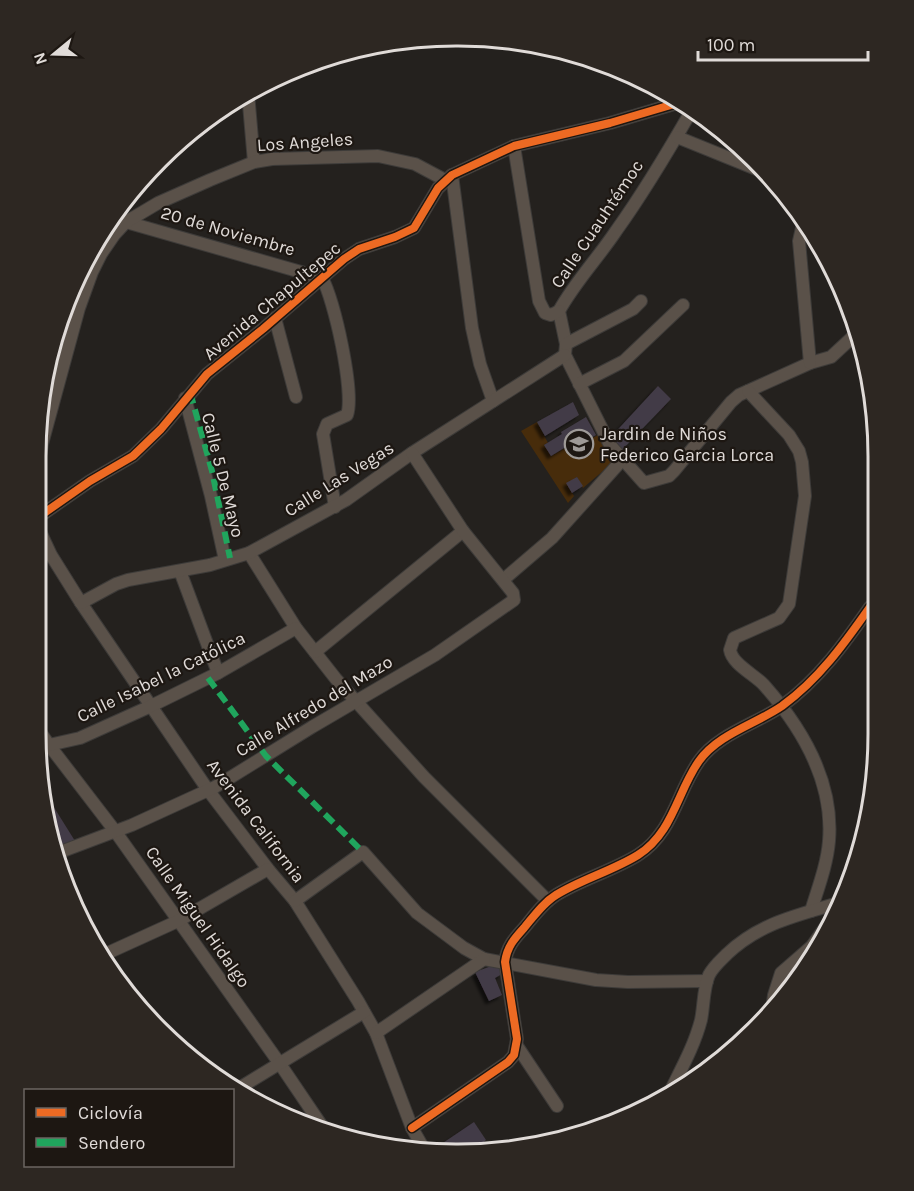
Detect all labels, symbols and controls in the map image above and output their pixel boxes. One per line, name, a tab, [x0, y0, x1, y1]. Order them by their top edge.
north arrow	[24, 24, 84, 84]
scale bar	[698, 24, 868, 62]
text: 100 m	[707, 34, 755, 56]
text: N	[29, 50, 51, 67]
street label: Los Angeles	[256, 128, 354, 156]
street label: Calle Cuauhtémoc	[546, 156, 648, 292]
street label: 20 de Noviembre	[158, 201, 298, 261]
street label: Avenida Chapultepec	[199, 237, 345, 365]
street label: Calle 5 De Mayo	[197, 410, 249, 540]
place label: Jardin de Niños Federico Garcia Lorca	[600, 423, 774, 466]
school or university icon: Jardin de Niños Federico Garcia Lorca	[563, 428, 595, 460]
street label: Calle Las Vegas	[280, 437, 398, 521]
street label: Calle Isabel la Católica	[73, 627, 249, 727]
street label: Calle Alfredo del Mazo	[231, 650, 397, 762]
street label: Avenida California	[202, 755, 310, 887]
street label: Calle Miguel Hidalgo	[141, 842, 255, 992]
legend	[24, 1089, 234, 1167]
text: Ciclovía	[78, 1102, 143, 1124]
text: Sendero	[78, 1132, 145, 1154]

